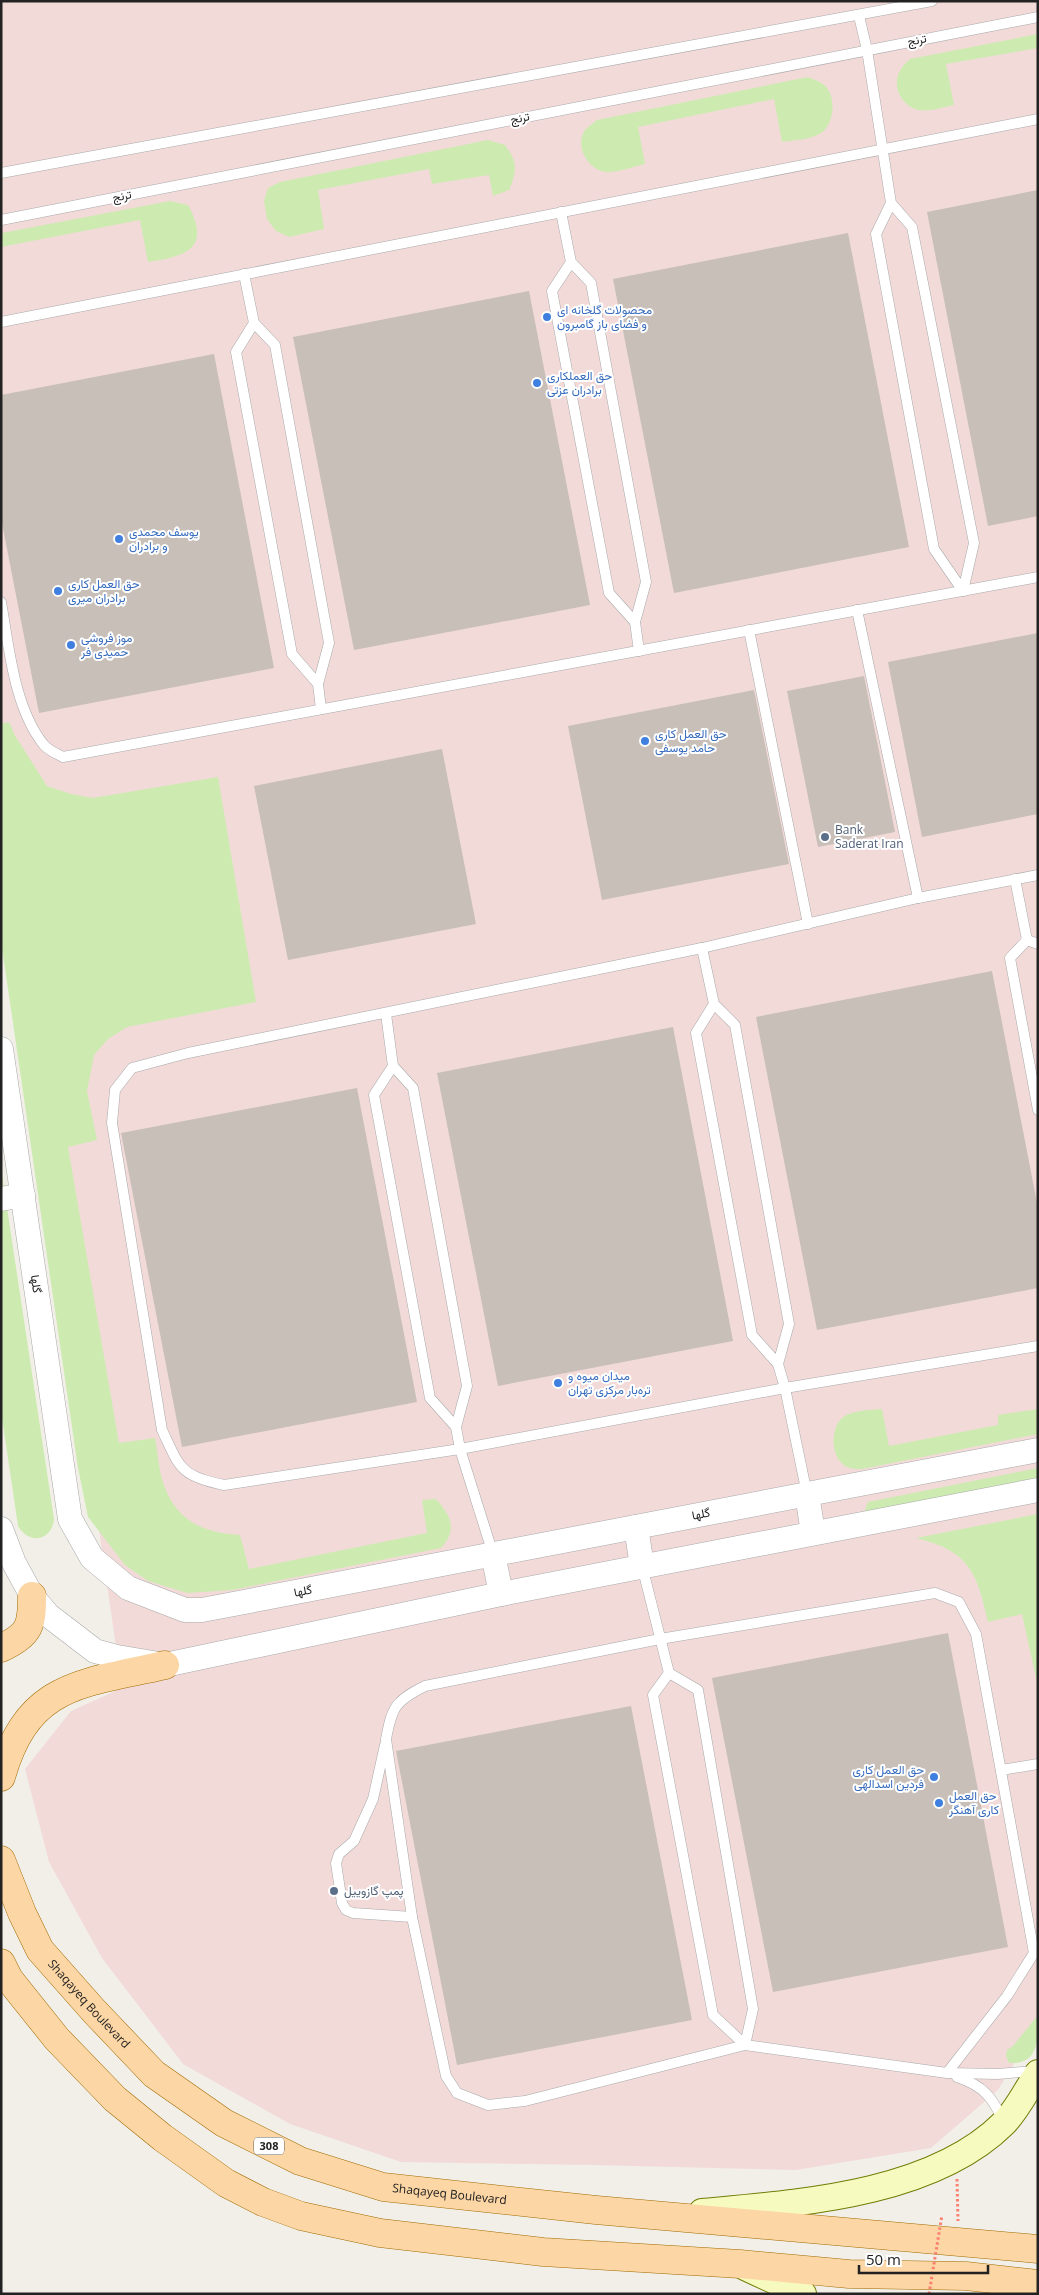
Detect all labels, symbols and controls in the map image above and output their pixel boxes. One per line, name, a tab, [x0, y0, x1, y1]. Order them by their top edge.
street label: ترنج	[906, 29, 928, 51]
street label: ترنج	[509, 107, 531, 129]
street label: ترنج	[111, 185, 133, 207]
place label: محصولات گلخانه ای و فضای باز گامبرون	[557, 301, 652, 332]
marker: محصولات گلخانه ای و فضای باز گامبرون	[541, 311, 553, 323]
place label: حق العملکاری برادران عزتی	[547, 367, 612, 398]
marker: حق العملکاری برادران عزتی	[531, 377, 543, 389]
place label: یوسف محمدی و برادران	[129, 523, 199, 554]
marker: یوسف محمدی و برادران	[113, 533, 125, 545]
place label: حق العمل کاری برادران میری	[68, 575, 140, 606]
marker: حق العمل کاری برادران میری	[52, 585, 64, 597]
place label: موز فروشی حمیدی فر	[80, 629, 133, 660]
marker: موز فروشی حمیدی فر	[65, 639, 77, 651]
place label: حق العمل کاری حامد یوسفی	[655, 725, 727, 756]
marker: حق العمل کاری حامد یوسفی	[639, 735, 651, 747]
place label: Bank Saderat Iran	[835, 821, 904, 852]
marker: Bank Saderat Iran	[819, 831, 831, 843]
street label: گلها	[27, 1274, 46, 1294]
place label: میدان میوه و تره‌بار مرکزی تهران	[568, 1367, 651, 1398]
marker: میدان میوه و تره‌بار مرکزی تهران	[552, 1377, 564, 1389]
street label: گلها	[690, 1503, 711, 1524]
street label: گلها	[292, 1580, 313, 1601]
place label: حق العمل کاری فردین اسدالهی	[852, 1761, 924, 1792]
marker: حق العمل کاری فردین اسدالهی	[928, 1771, 940, 1783]
place label: حق العمل کاری آهنگر	[948, 1787, 999, 1818]
marker: حق العمل کاری آهنگر	[933, 1797, 945, 1809]
place label: پمپ گازوییل	[344, 1882, 404, 1899]
marker: پمپ گازوییل	[328, 1885, 340, 1897]
street label: Shaqayeq Boulevard	[44, 1956, 134, 2052]
road number: 308	[254, 2138, 284, 2154]
street label: Shaqayeq Boulevard	[392, 2179, 508, 2208]
scale bar	[859, 2242, 988, 2274]
text: 50 m	[866, 2249, 901, 2269]

